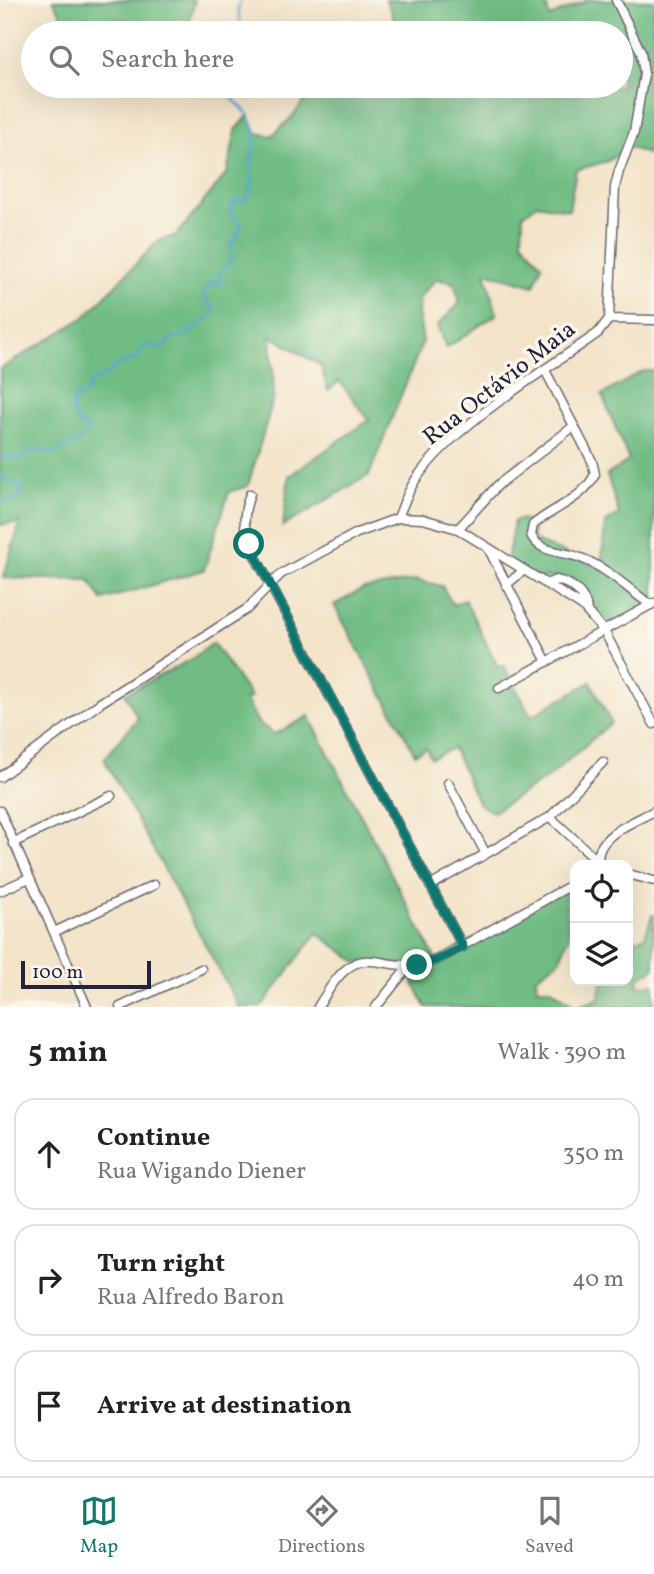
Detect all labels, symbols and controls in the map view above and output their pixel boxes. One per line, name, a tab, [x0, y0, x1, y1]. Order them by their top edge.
search box	[21, 21, 633, 98]
icon: search	[45, 41, 83, 79]
text: Search here	[101, 42, 234, 78]
street label: Rua Octávio Maia	[416, 313, 584, 455]
route start	[233, 528, 264, 559]
map controls	[570, 860, 633, 986]
button: locate	[570, 860, 633, 923]
button: layers	[570, 923, 633, 986]
route end	[401, 949, 432, 980]
scale bar	[21, 958, 150, 990]
text: 100 m	[32, 960, 83, 986]
text: 5 min	[28, 1032, 108, 1074]
text: Walk · 390 m	[497, 1037, 626, 1069]
text: Continue	[97, 1120, 210, 1156]
icon: ahead	[30, 1135, 68, 1173]
text: 350 m	[563, 1138, 624, 1170]
text: Rua Wigando Diener	[97, 1156, 306, 1188]
text: Turn right	[97, 1246, 225, 1282]
icon: right	[30, 1261, 68, 1299]
text: 40 m	[572, 1264, 624, 1296]
text: Rua Alfredo Baron	[97, 1282, 284, 1314]
icon: arrive	[30, 1387, 68, 1425]
text: Arrive at destination	[97, 1388, 352, 1424]
tab: Map	[80, 1492, 118, 1560]
tab: Directions	[278, 1492, 365, 1560]
tab: Saved	[525, 1492, 574, 1560]

